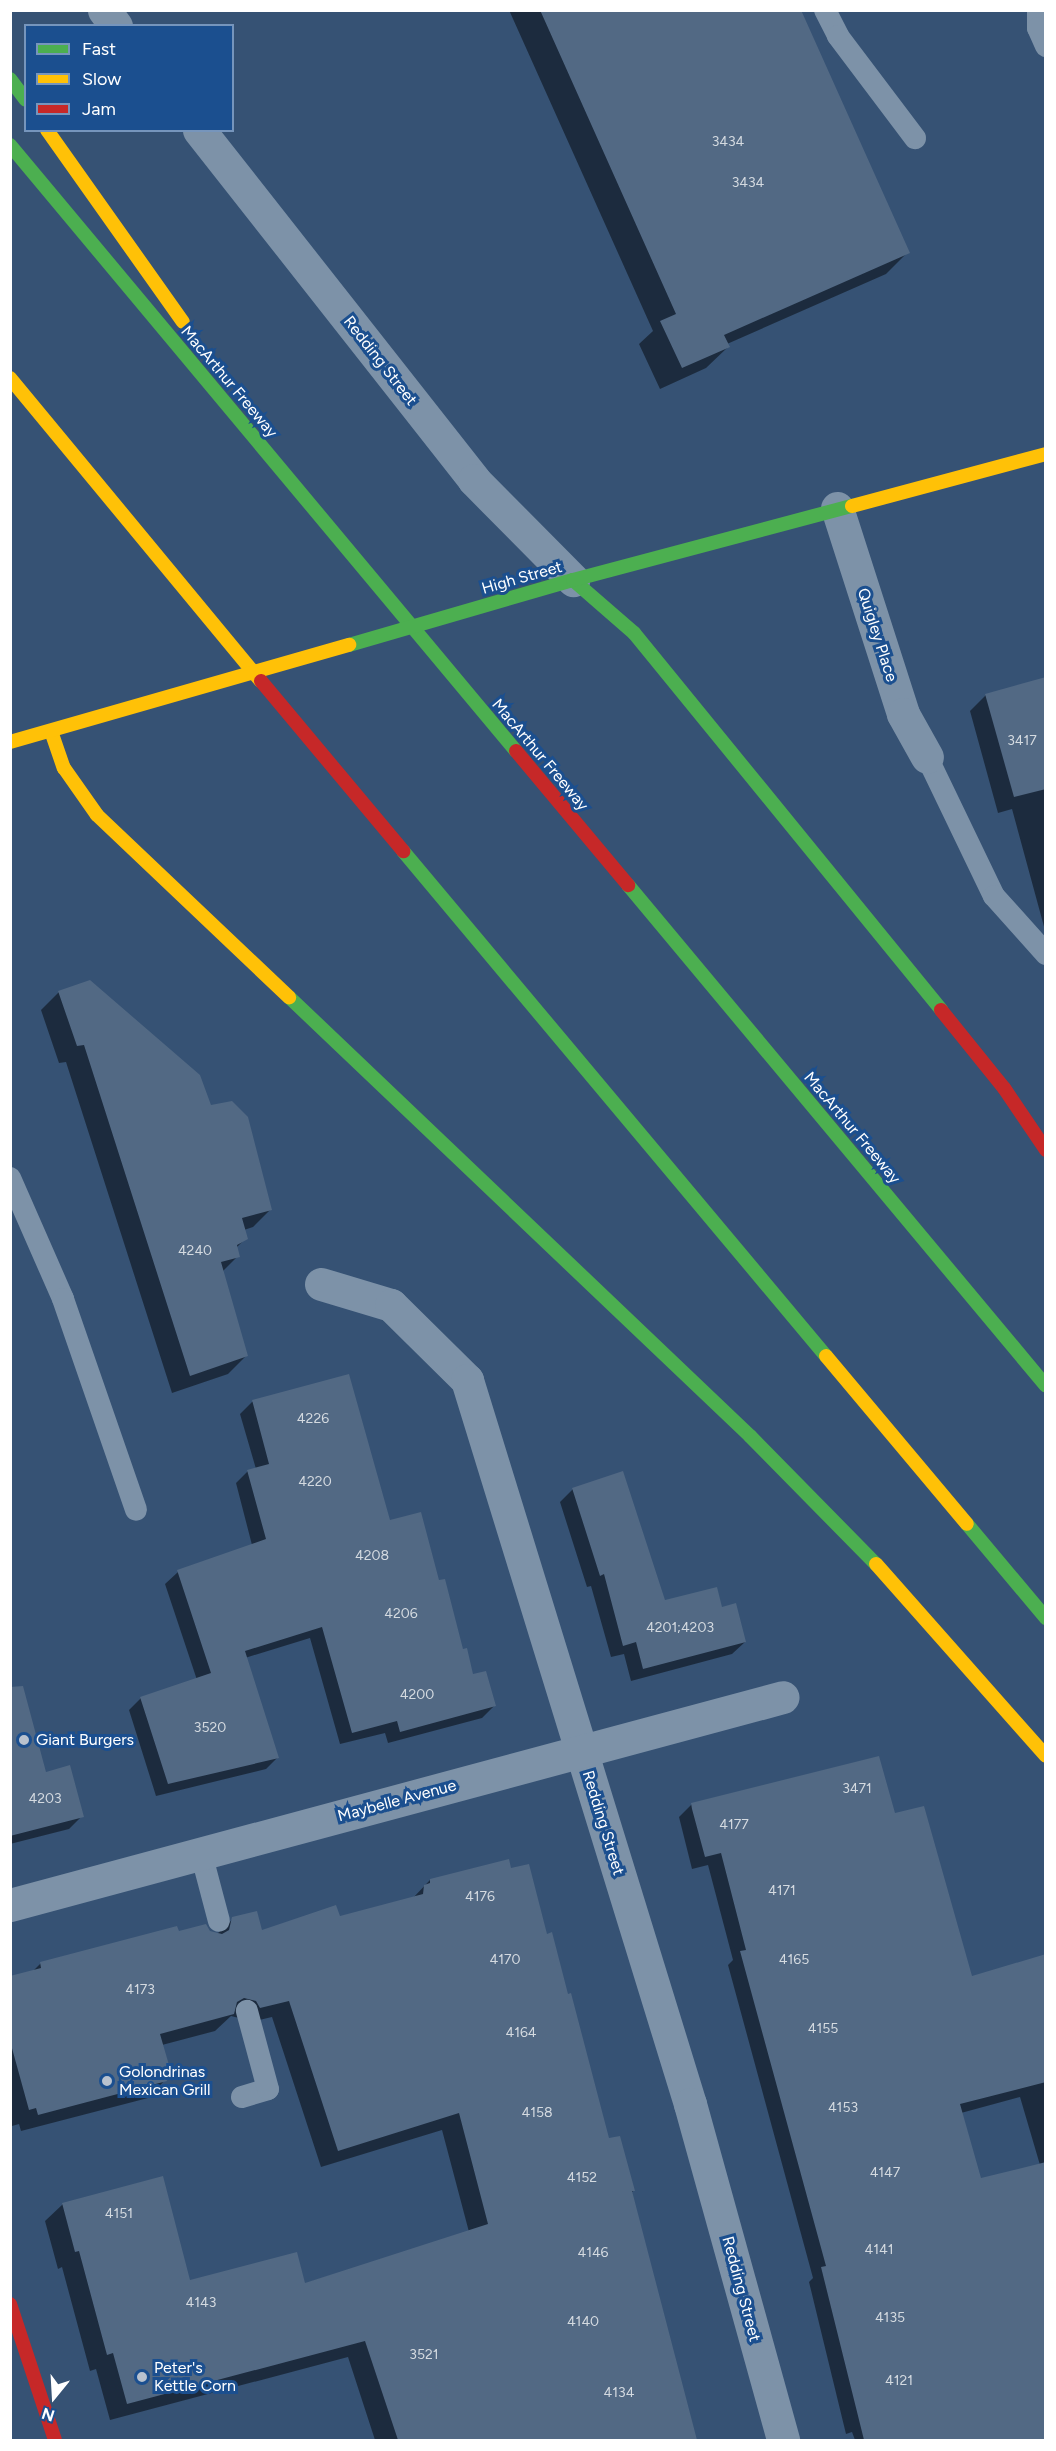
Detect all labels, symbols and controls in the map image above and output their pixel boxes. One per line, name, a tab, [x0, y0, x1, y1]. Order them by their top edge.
legend	[24, 24, 234, 132]
text: Fast	[82, 38, 116, 60]
text: Slow	[82, 68, 121, 90]
text: Jam	[82, 98, 116, 120]
house number: 3434	[712, 134, 744, 150]
house number: 3434	[732, 175, 764, 191]
street label: Redding Street	[339, 312, 421, 410]
street label: MacArthur Freeway	[177, 322, 281, 442]
street label: High Street	[480, 557, 564, 599]
street label: Quigley Place	[853, 586, 901, 684]
street label: MacArthur Freeway	[488, 695, 592, 815]
house number: 3417	[1007, 733, 1037, 749]
street label: MacArthur Freeway	[800, 1068, 904, 1188]
house number: 4240	[178, 1243, 212, 1259]
house number: 4226	[297, 1411, 329, 1427]
house number: 4220	[298, 1474, 332, 1490]
house number: 4208	[355, 1548, 389, 1564]
house number: 4206	[384, 1606, 418, 1622]
house number: 4201;4203	[646, 1620, 714, 1636]
house number: 4200	[400, 1687, 434, 1703]
house number: 3520	[194, 1720, 226, 1736]
place label: Giant Burgers	[36, 1730, 134, 1750]
marker: Giant Burgers	[17, 1733, 31, 1747]
street label: Redding Street	[578, 1768, 628, 1878]
street label: Maybelle Avenue	[336, 1776, 458, 1826]
house number: 3471	[842, 1781, 872, 1797]
house number: 4203	[28, 1791, 62, 1807]
house number: 4177	[719, 1817, 749, 1833]
house number: 4171	[768, 1883, 796, 1899]
house number: 4176	[465, 1889, 495, 1905]
house number: 4170	[490, 1952, 520, 1968]
house number: 4165	[779, 1952, 809, 1968]
house number: 4173	[125, 1982, 155, 1998]
house number: 4155	[808, 2021, 838, 2037]
house number: 4164	[505, 2025, 537, 2041]
place label: Golondrinas Mexican Grill	[119, 2062, 211, 2100]
marker: Golondrinas Mexican Grill	[100, 2074, 114, 2088]
house number: 4153	[828, 2100, 858, 2116]
house number: 4158	[521, 2105, 553, 2121]
house number: 4147	[870, 2165, 900, 2181]
house number: 4152	[567, 2170, 597, 2186]
house number: 4151	[105, 2206, 133, 2222]
street label: Redding Street	[718, 2234, 764, 2344]
house number: 4141	[865, 2242, 893, 2258]
house number: 4146	[577, 2245, 609, 2261]
house number: 4143	[186, 2295, 216, 2311]
house number: 4135	[875, 2310, 905, 2326]
house number: 4140	[567, 2314, 599, 2330]
house number: 3521	[409, 2347, 439, 2363]
place label: Peter's Kettle Corn	[154, 2358, 236, 2396]
north arrow	[24, 2367, 84, 2427]
marker: Peter's Kettle Corn	[135, 2370, 149, 2384]
house number: 4121	[885, 2373, 913, 2389]
house number: 4134	[604, 2385, 634, 2401]
text: N	[39, 2404, 57, 2426]

